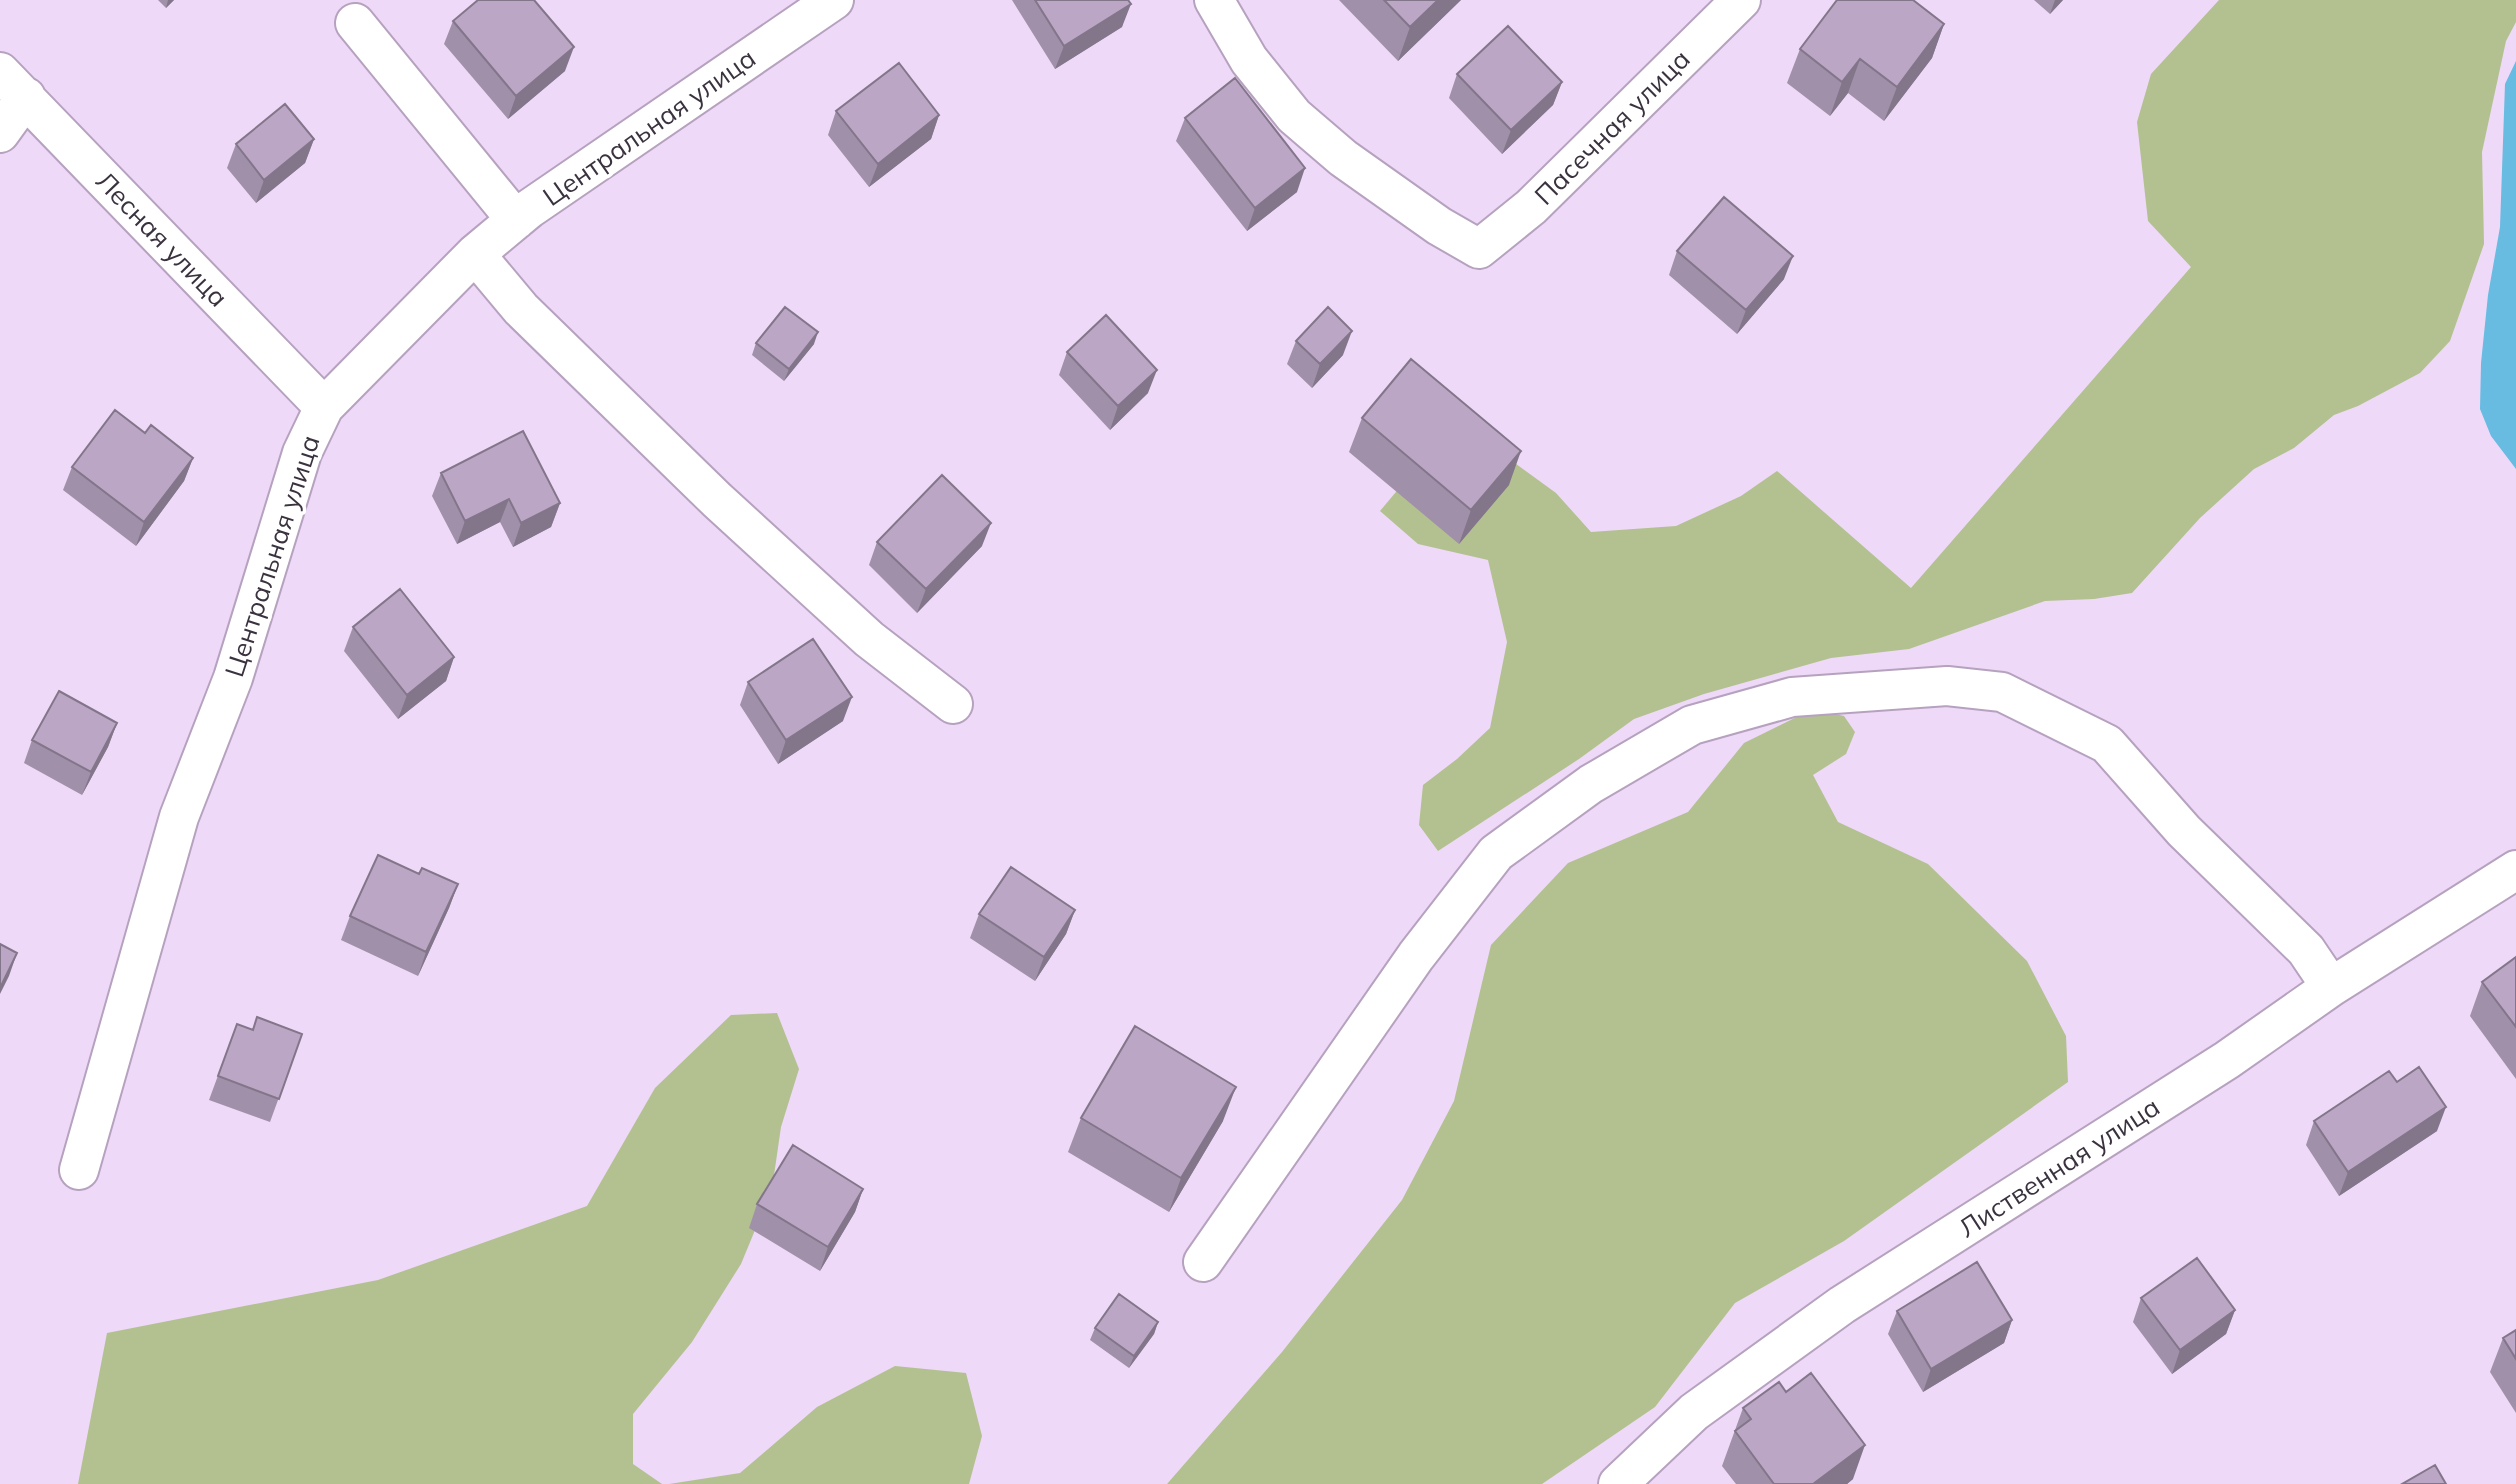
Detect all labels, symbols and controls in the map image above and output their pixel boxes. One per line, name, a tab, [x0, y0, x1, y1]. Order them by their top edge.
street label: Центральная улица	[536, 41, 762, 213]
street label: Пасечная улица	[1527, 42, 1697, 212]
street label: Лесная улица	[89, 164, 235, 314]
street label: Центральная улица	[217, 431, 327, 681]
street label: Лиственная улица	[1952, 1090, 2166, 1244]

